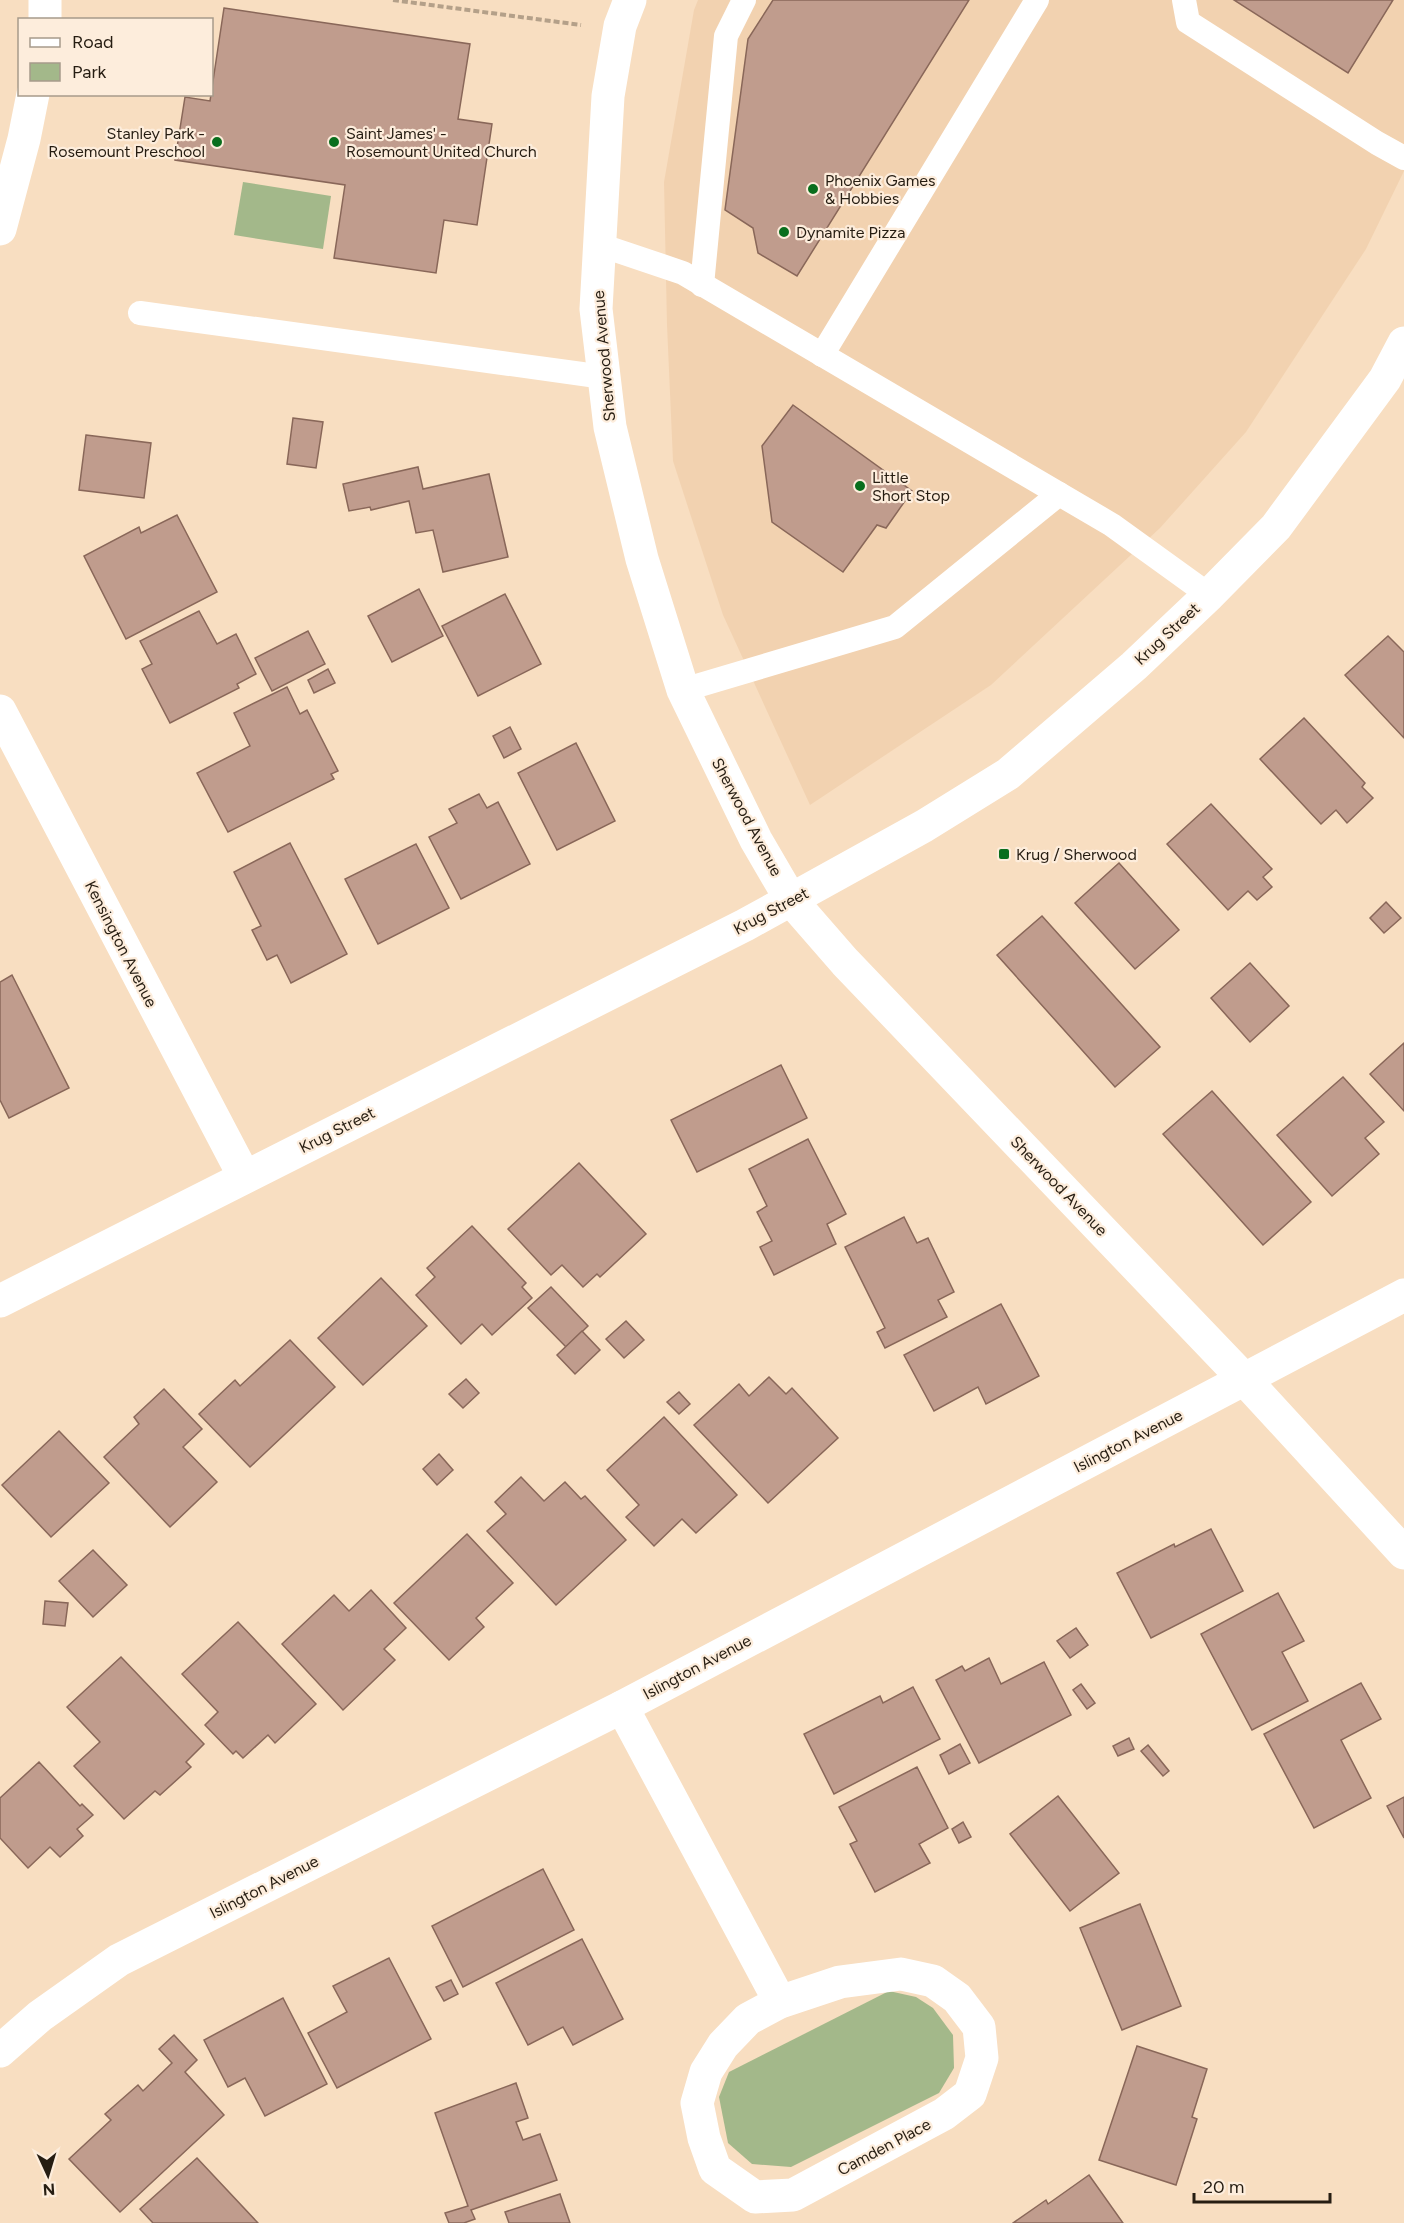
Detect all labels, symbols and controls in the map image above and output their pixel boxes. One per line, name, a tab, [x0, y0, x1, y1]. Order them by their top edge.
legend	[18, 18, 213, 96]
text: Road	[72, 31, 113, 53]
text: Park	[72, 61, 107, 83]
place label: Stanley Park - Rosemount Preschool	[48, 124, 205, 161]
place label: Saint James' - Rosemount United Church	[346, 124, 537, 161]
marker: Stanley Park - Rosemount Preschool	[210, 135, 224, 149]
marker: Saint James' - Rosemount United Church	[327, 135, 341, 149]
place label: Phoenix Games & Hobbies	[825, 171, 936, 208]
marker: Phoenix Games & Hobbies	[806, 182, 820, 196]
place label: Dynamite Pizza	[796, 223, 905, 242]
marker: Dynamite Pizza	[777, 225, 791, 239]
street label: Sherwood Avenue	[589, 290, 619, 422]
place label: Little Short Stop	[872, 468, 950, 505]
marker: Little Short Stop	[853, 479, 867, 493]
street label: Krug Street	[1130, 599, 1204, 669]
street label: Sherwood Avenue	[708, 755, 786, 880]
place label: Krug / Sherwood	[1016, 845, 1137, 864]
marker: Krug / Sherwood	[997, 847, 1011, 861]
street label: Kensington Avenue	[81, 878, 161, 1010]
street label: Krug Street	[730, 883, 812, 939]
street label: Krug Street	[296, 1103, 378, 1157]
street label: Sherwood Avenue	[1007, 1132, 1112, 1240]
street label: Islington Avenue	[1070, 1405, 1186, 1477]
street label: Islington Avenue	[640, 1630, 754, 1703]
street label: Islington Avenue	[206, 1851, 322, 1923]
street label: Camden Place	[834, 2114, 934, 2179]
north arrow	[18, 2145, 78, 2205]
scale bar	[1194, 2166, 1330, 2204]
text: 20 m	[1203, 2176, 1244, 2198]
text: N	[42, 2180, 56, 2199]

